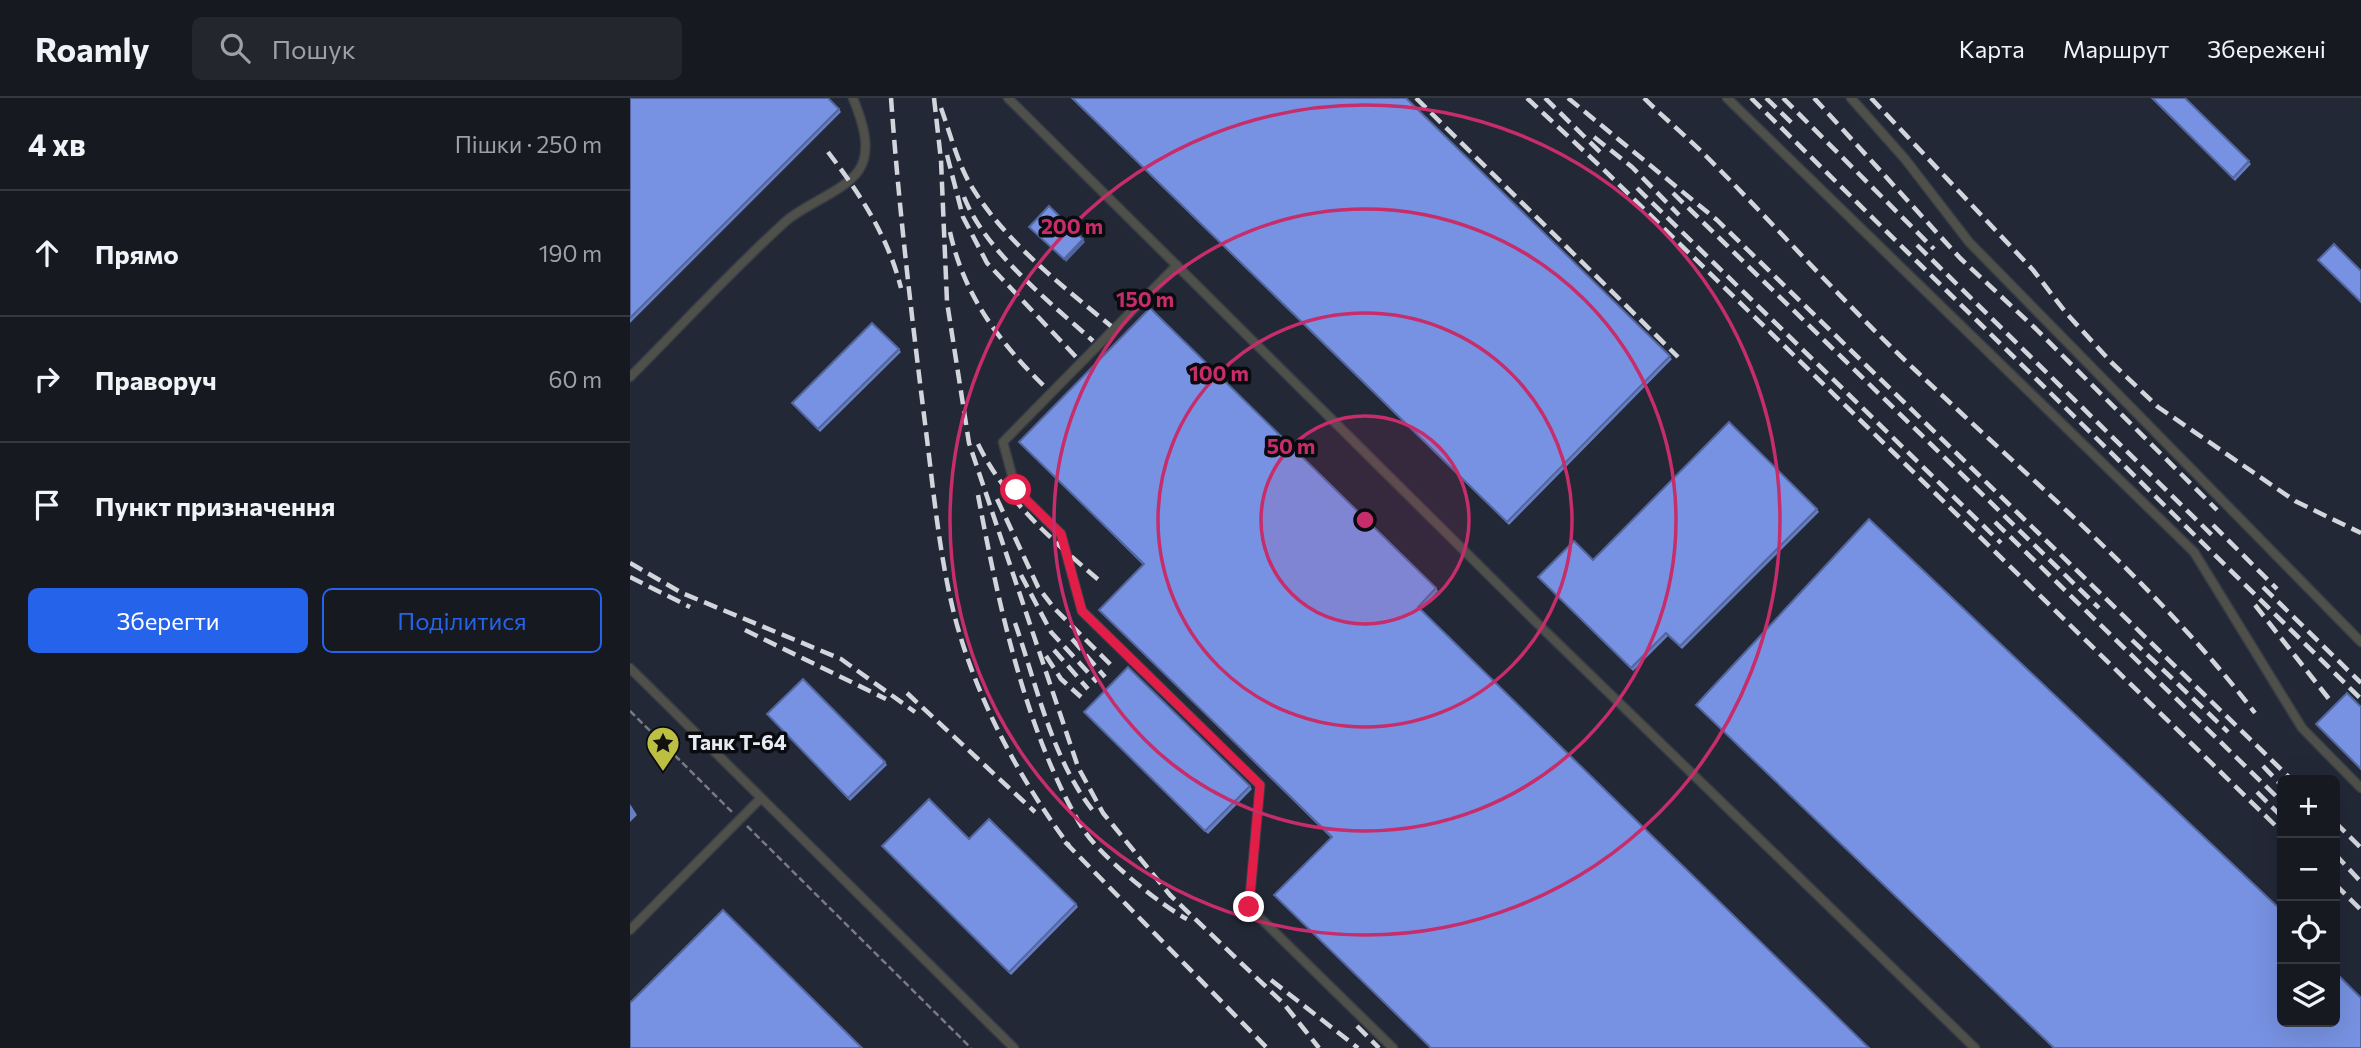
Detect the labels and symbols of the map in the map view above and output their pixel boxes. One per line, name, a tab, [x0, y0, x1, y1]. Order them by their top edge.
text: 200 m	[1041, 213, 1103, 238]
text: 150 m	[1116, 286, 1174, 311]
text: 100 m	[1189, 360, 1249, 385]
text: 50 m	[1267, 433, 1315, 458]
route start	[1000, 474, 1031, 505]
centre of rings	[1353, 508, 1377, 532]
place icon: Танк Т-64	[644, 724, 682, 773]
place label: Танк Т-64	[688, 729, 787, 754]
route end	[1233, 891, 1264, 922]

